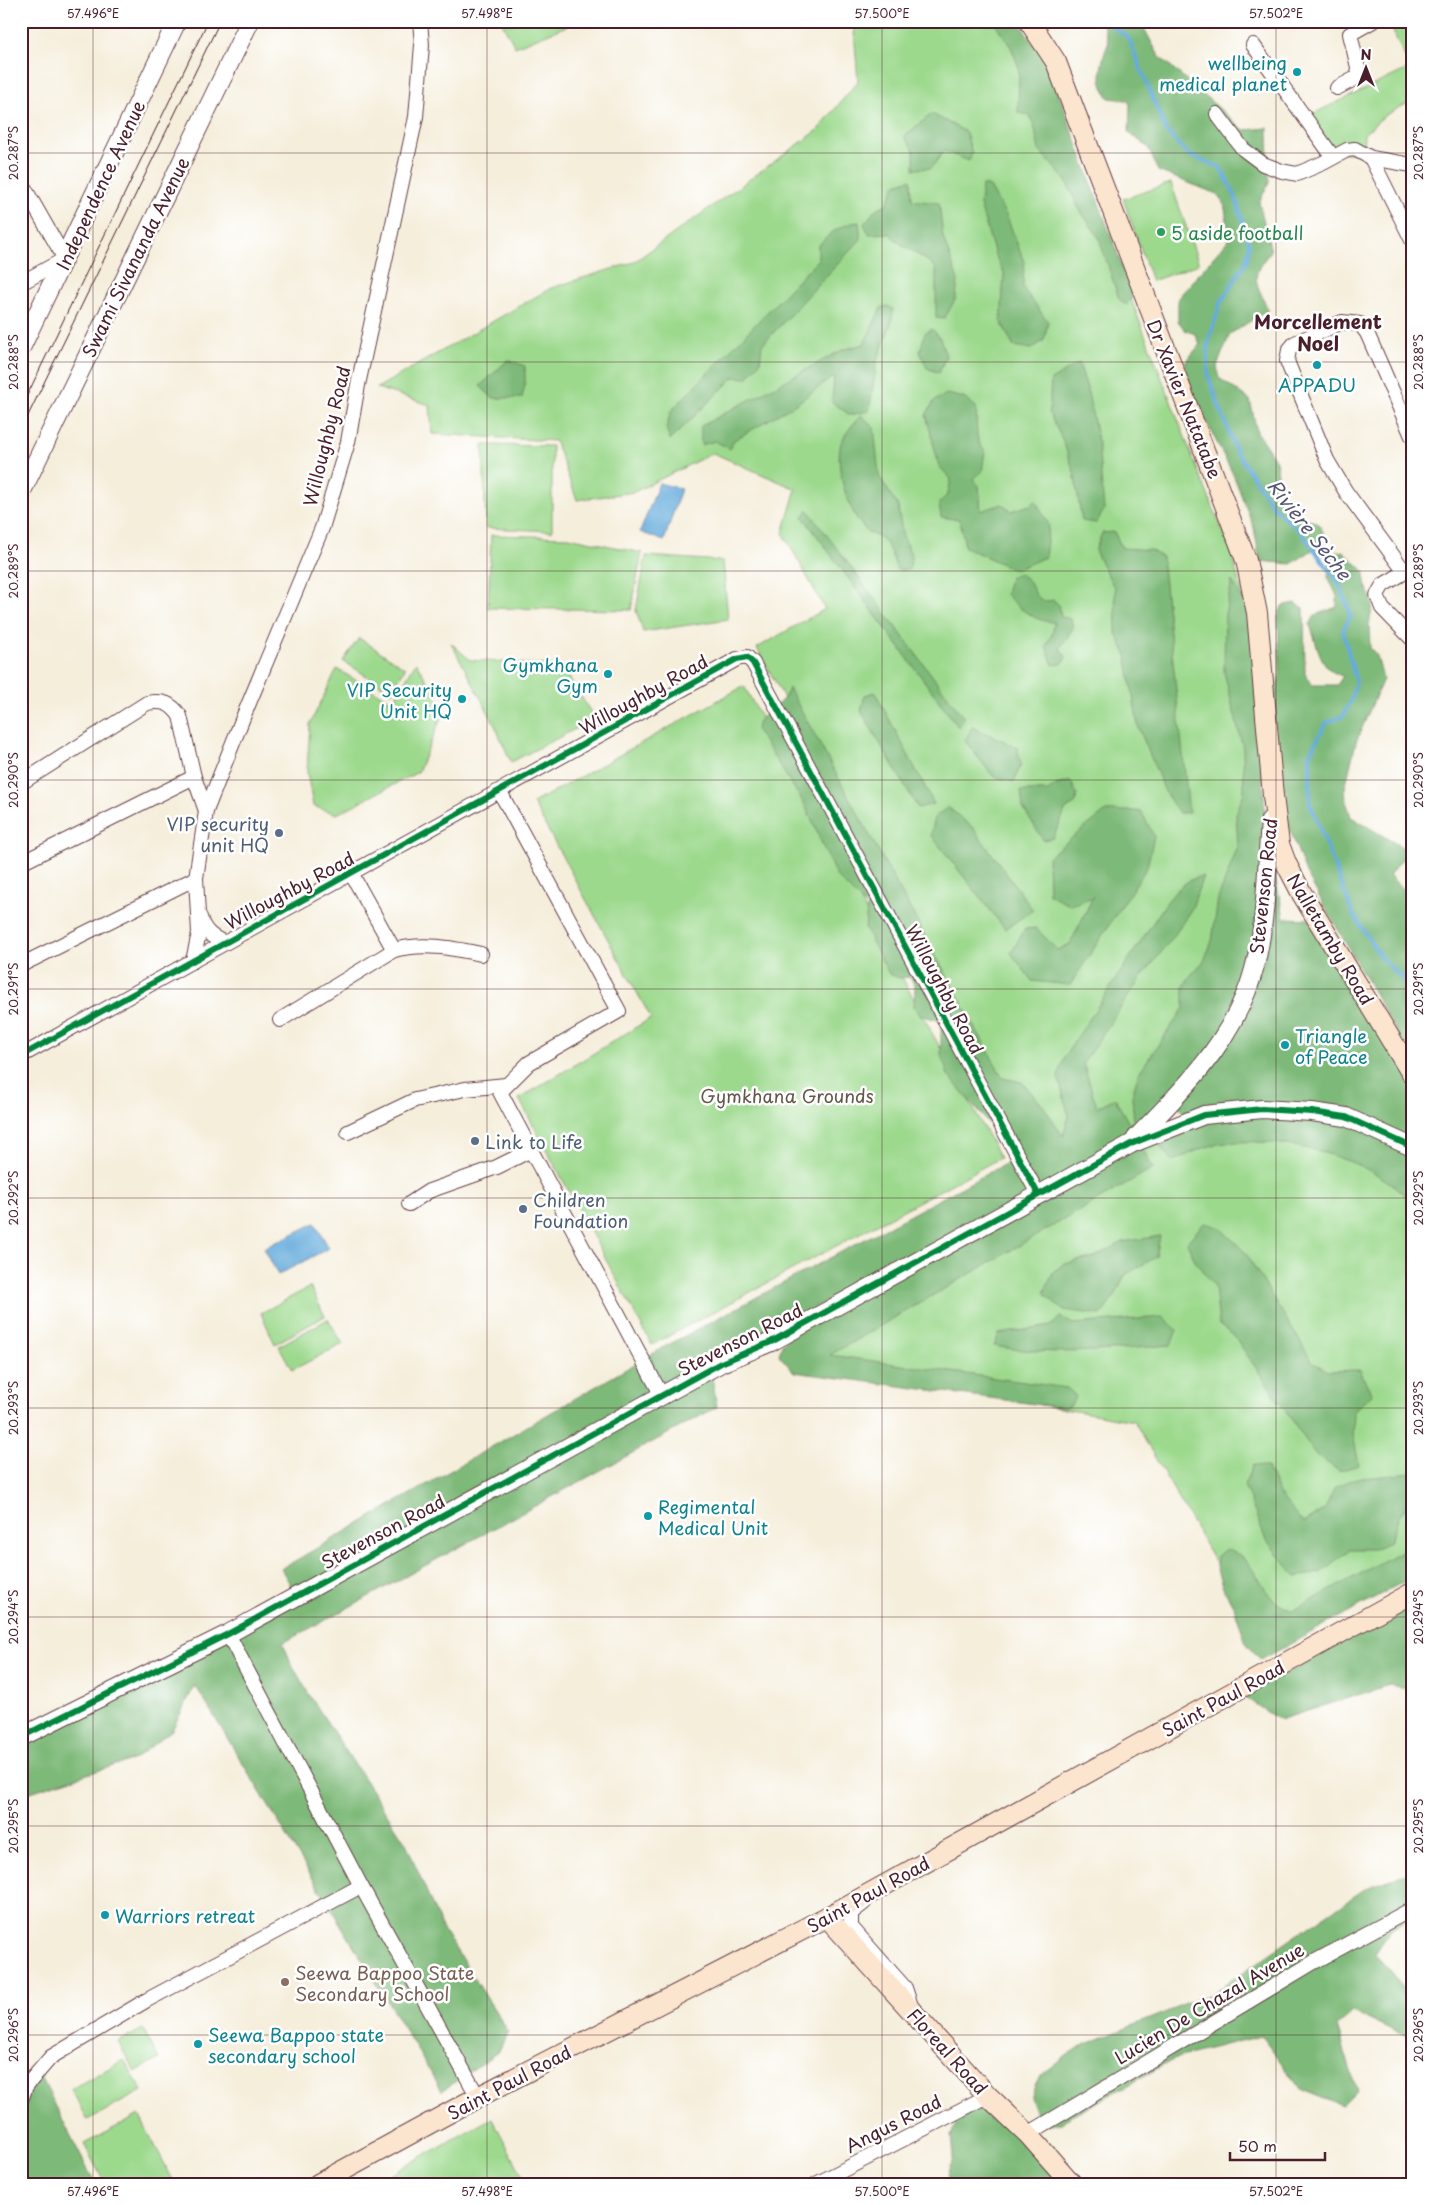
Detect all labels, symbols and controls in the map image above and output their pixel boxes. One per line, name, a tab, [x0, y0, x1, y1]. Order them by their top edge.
text: 57.496°E	[67, 4, 119, 22]
text: 57.498°E	[461, 4, 513, 22]
text: 57.500°E	[854, 4, 910, 22]
text: 57.502°E	[1249, 4, 1303, 22]
north arrow	[1340, 42, 1390, 92]
text: N	[1360, 44, 1372, 65]
place label: wellbeing medical planet	[1159, 49, 1287, 97]
marker: wellbeing medical planet	[1291, 66, 1303, 78]
street label: Independence Avenue	[49, 96, 151, 274]
text: 20.287°S	[4, 126, 22, 180]
text: 20.287°S	[1409, 126, 1427, 180]
street label: Swami Sivananda Avenue	[75, 152, 195, 362]
place label: 5 aside football	[1171, 219, 1303, 246]
marker: 5 aside football	[1155, 226, 1167, 238]
district label: Morcellement Noel	[1254, 307, 1382, 357]
street label: Dr Xavier Natatabe	[1141, 315, 1229, 483]
text: 20.288°S	[4, 334, 22, 390]
text: 20.288°S	[1409, 334, 1427, 390]
marker: APPADU	[1311, 359, 1323, 371]
street label: Willoughby Road	[295, 363, 357, 509]
place label: APPADU	[1278, 371, 1356, 398]
water label: Rivière Sèche	[1262, 473, 1359, 586]
text: 20.289°S	[4, 543, 22, 599]
text: 20.289°S	[1409, 543, 1427, 599]
street label: Willoughby Road	[573, 647, 713, 741]
place label: Gymkhana Gym	[503, 651, 599, 699]
marker: Gymkhana Gym	[602, 668, 614, 680]
place label: VIP Security Unit HQ	[347, 676, 452, 724]
marker: VIP Security Unit HQ	[456, 693, 468, 705]
text: 20.290°S	[4, 752, 22, 808]
text: 20.290°S	[1409, 752, 1427, 808]
place label: VIP security unit HQ	[166, 810, 269, 858]
street label: Stevenson Road	[1242, 817, 1284, 955]
marker: VIP security unit HQ	[273, 827, 285, 839]
street label: Willoughby Road	[219, 844, 359, 936]
street label: Nalletamby Road	[1281, 868, 1381, 1010]
street label: Willoughby Road	[899, 919, 991, 1059]
text: 20.291°S	[4, 963, 22, 1015]
text: 20.291°S	[1409, 963, 1427, 1015]
place label: Triangle of Peace	[1295, 1022, 1368, 1070]
marker: Triangle of Peace	[1279, 1039, 1291, 1051]
park label: Gymkhana Grounds	[700, 1082, 874, 1109]
place label: Link to Life	[485, 1128, 583, 1155]
marker: Link to Life	[469, 1135, 481, 1147]
text: 20.292°S	[4, 1170, 22, 1226]
text: 20.292°S	[1409, 1170, 1427, 1226]
place label: Children Foundation	[533, 1186, 628, 1234]
marker: Children Foundation	[517, 1203, 529, 1215]
street label: Stevenson Road	[673, 1296, 807, 1382]
text: 20.293°S	[4, 1381, 22, 1435]
text: 20.293°S	[1409, 1381, 1427, 1435]
street label: Stevenson Road	[316, 1487, 450, 1575]
place label: Regimental Medical Unit	[658, 1493, 768, 1541]
marker: Regimental Medical Unit	[642, 1510, 654, 1522]
text: 20.294°S	[4, 1590, 22, 1644]
text: 20.294°S	[1409, 1590, 1427, 1644]
street label: Saint Paul Road	[1157, 1653, 1289, 1743]
text: 20.295°S	[4, 1799, 22, 1853]
text: 20.295°S	[1409, 1799, 1427, 1853]
street label: Saint Paul Road	[802, 1849, 934, 1939]
place label: Warriors retreat	[115, 1902, 255, 1929]
marker: Warriors retreat	[99, 1909, 111, 1921]
street label: Lucien De Chazal Avenue	[1109, 1936, 1309, 2070]
place label: Seewa Bappoo State Secondary School	[295, 1959, 474, 2007]
marker: Seewa Bappoo State Secondary School	[279, 1976, 291, 1988]
street label: Floreal Road	[902, 2002, 994, 2100]
text: 20.296°S	[4, 2008, 22, 2062]
text: 20.296°S	[1409, 2008, 1427, 2062]
place label: Seewa Bappoo state secondary school	[208, 2021, 384, 2069]
marker: Seewa Bappoo state secondary school	[192, 2038, 204, 2050]
street label: Saint Paul Road	[442, 2038, 576, 2126]
street label: Angus Road	[840, 2087, 946, 2159]
scale bar	[1230, 2130, 1326, 2162]
text: 50 m	[1238, 2134, 1277, 2157]
text: 57.496°E	[67, 2182, 119, 2200]
text: 57.498°E	[461, 2182, 513, 2200]
text: 57.500°E	[854, 2182, 910, 2200]
text: 57.502°E	[1249, 2182, 1303, 2200]

